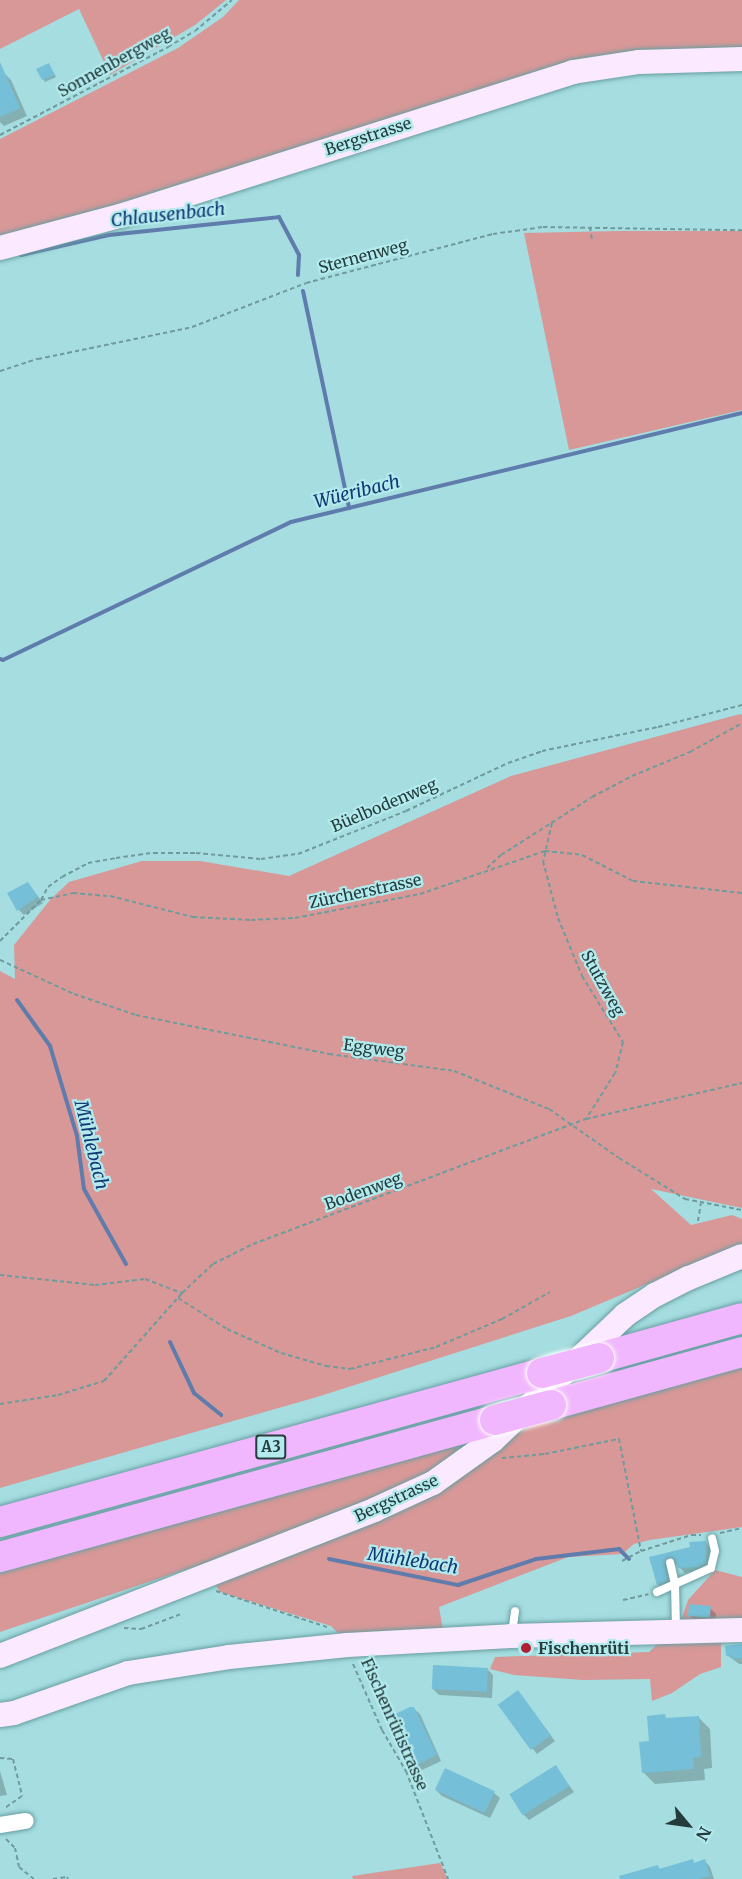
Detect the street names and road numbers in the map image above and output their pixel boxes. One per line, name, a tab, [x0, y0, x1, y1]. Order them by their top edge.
street label: Sonnenbergweg	[54, 23, 174, 101]
street label: Bergstrasse	[322, 113, 414, 159]
street label: Sternenweg	[316, 235, 410, 277]
street label: Büelbodenweg	[328, 774, 440, 836]
street label: Zürcherstrasse	[307, 870, 423, 912]
street label: Stutzweg	[577, 947, 629, 1019]
street label: Eggweg	[342, 1035, 406, 1061]
street label: Bodenweg	[322, 1168, 404, 1214]
road number: A3	[254, 1435, 288, 1459]
street label: Bergstrasse	[351, 1470, 441, 1526]
street label: Fischenrütistrasse	[357, 1655, 433, 1793]

